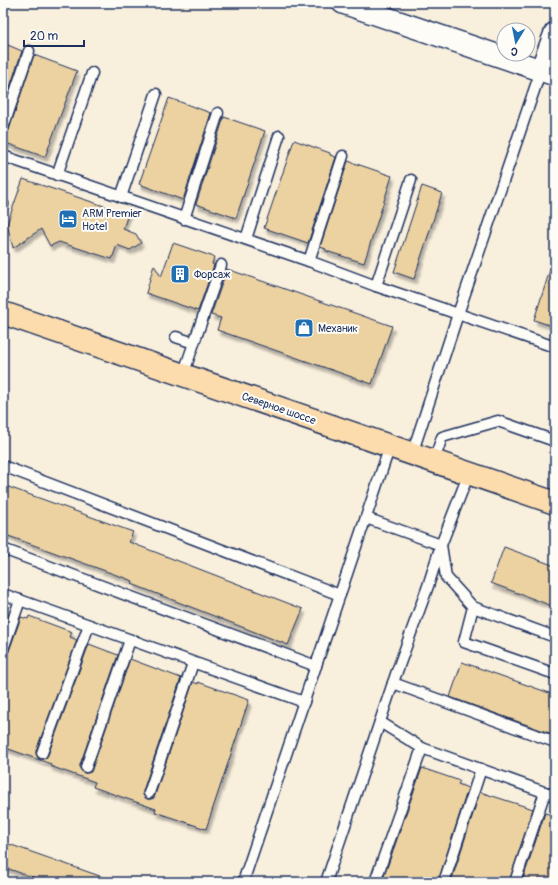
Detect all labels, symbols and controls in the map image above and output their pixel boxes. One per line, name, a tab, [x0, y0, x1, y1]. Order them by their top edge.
scale bar	[24, 22, 84, 48]
north arrow	[496, 22, 536, 62]
text: 20 m	[30, 29, 59, 44]
text: С	[510, 44, 519, 58]
place label: ARM Premier Hotel	[82, 207, 142, 233]
hotel icon: ARM Premier Hotel	[57, 208, 79, 230]
building icon: Форсаж	[169, 263, 191, 285]
place label: Форсаж	[194, 268, 230, 281]
shop icon: Механик	[293, 317, 315, 339]
place label: Механик	[318, 322, 358, 335]
street label: Северное шоссе	[240, 390, 318, 427]

